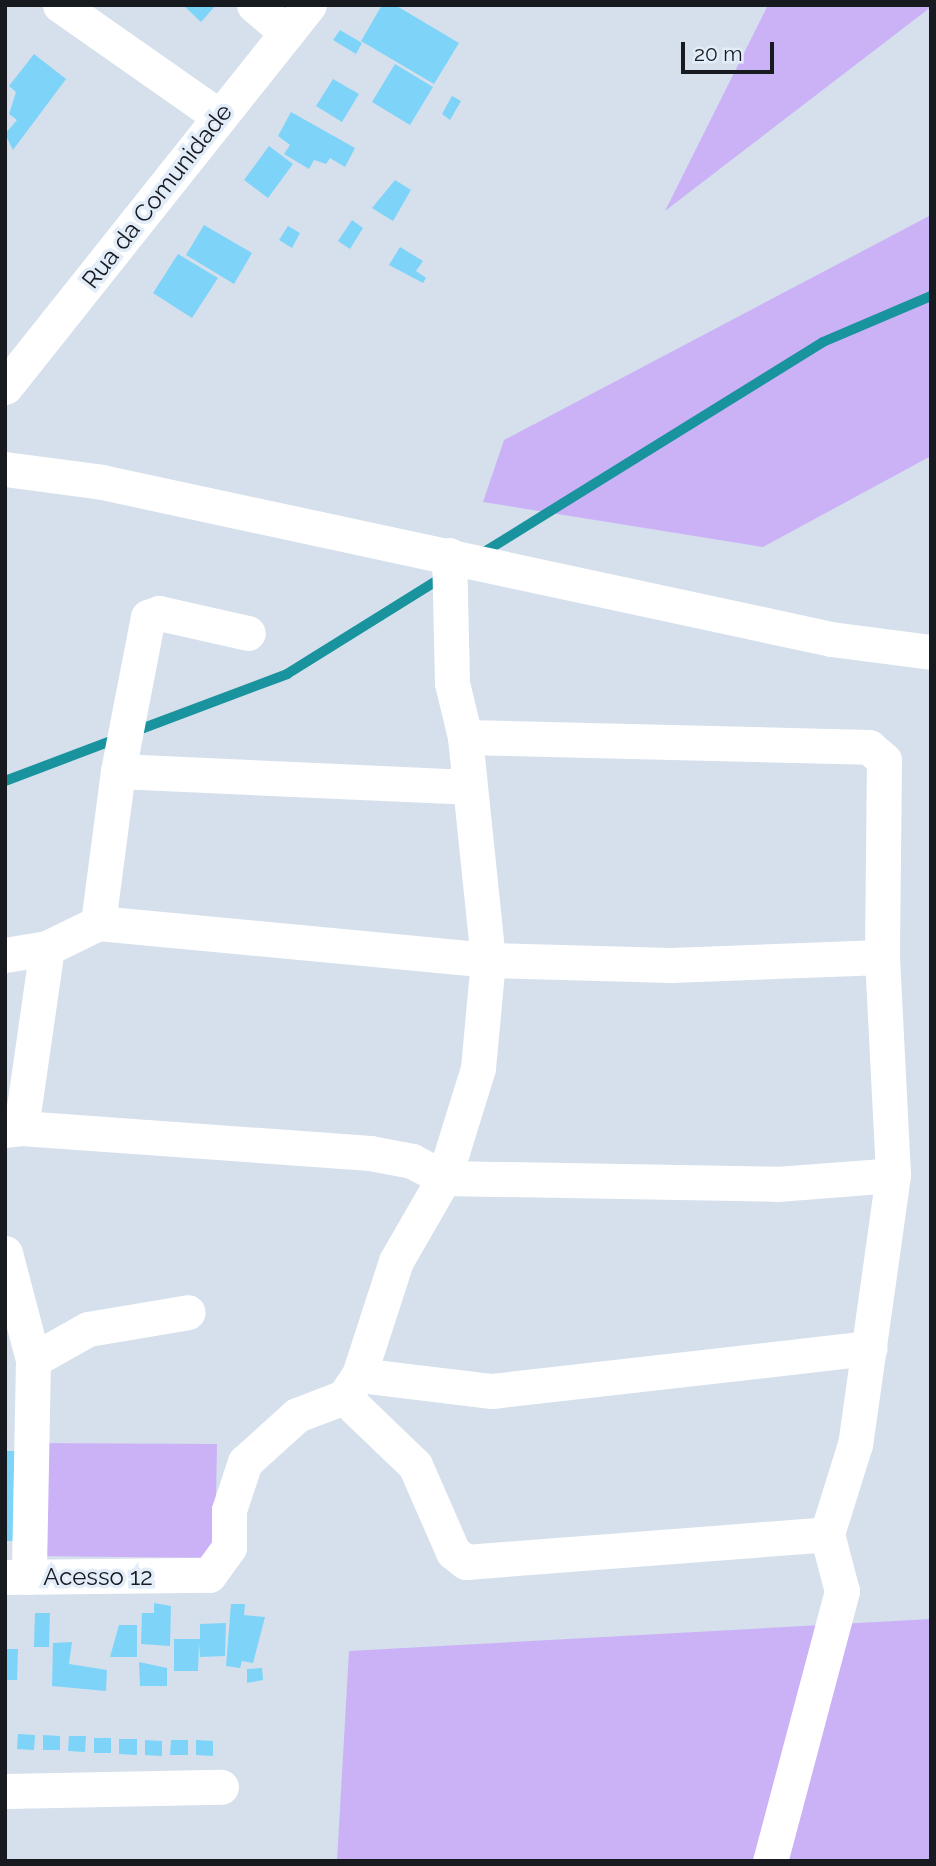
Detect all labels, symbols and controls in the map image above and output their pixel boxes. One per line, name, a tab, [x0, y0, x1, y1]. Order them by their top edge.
scale bar	[684, 28, 777, 72]
text: 20 m	[694, 41, 742, 66]
street label: Rua da Comunidade	[76, 98, 238, 294]
street label: Acesso 12	[43, 1563, 153, 1591]

